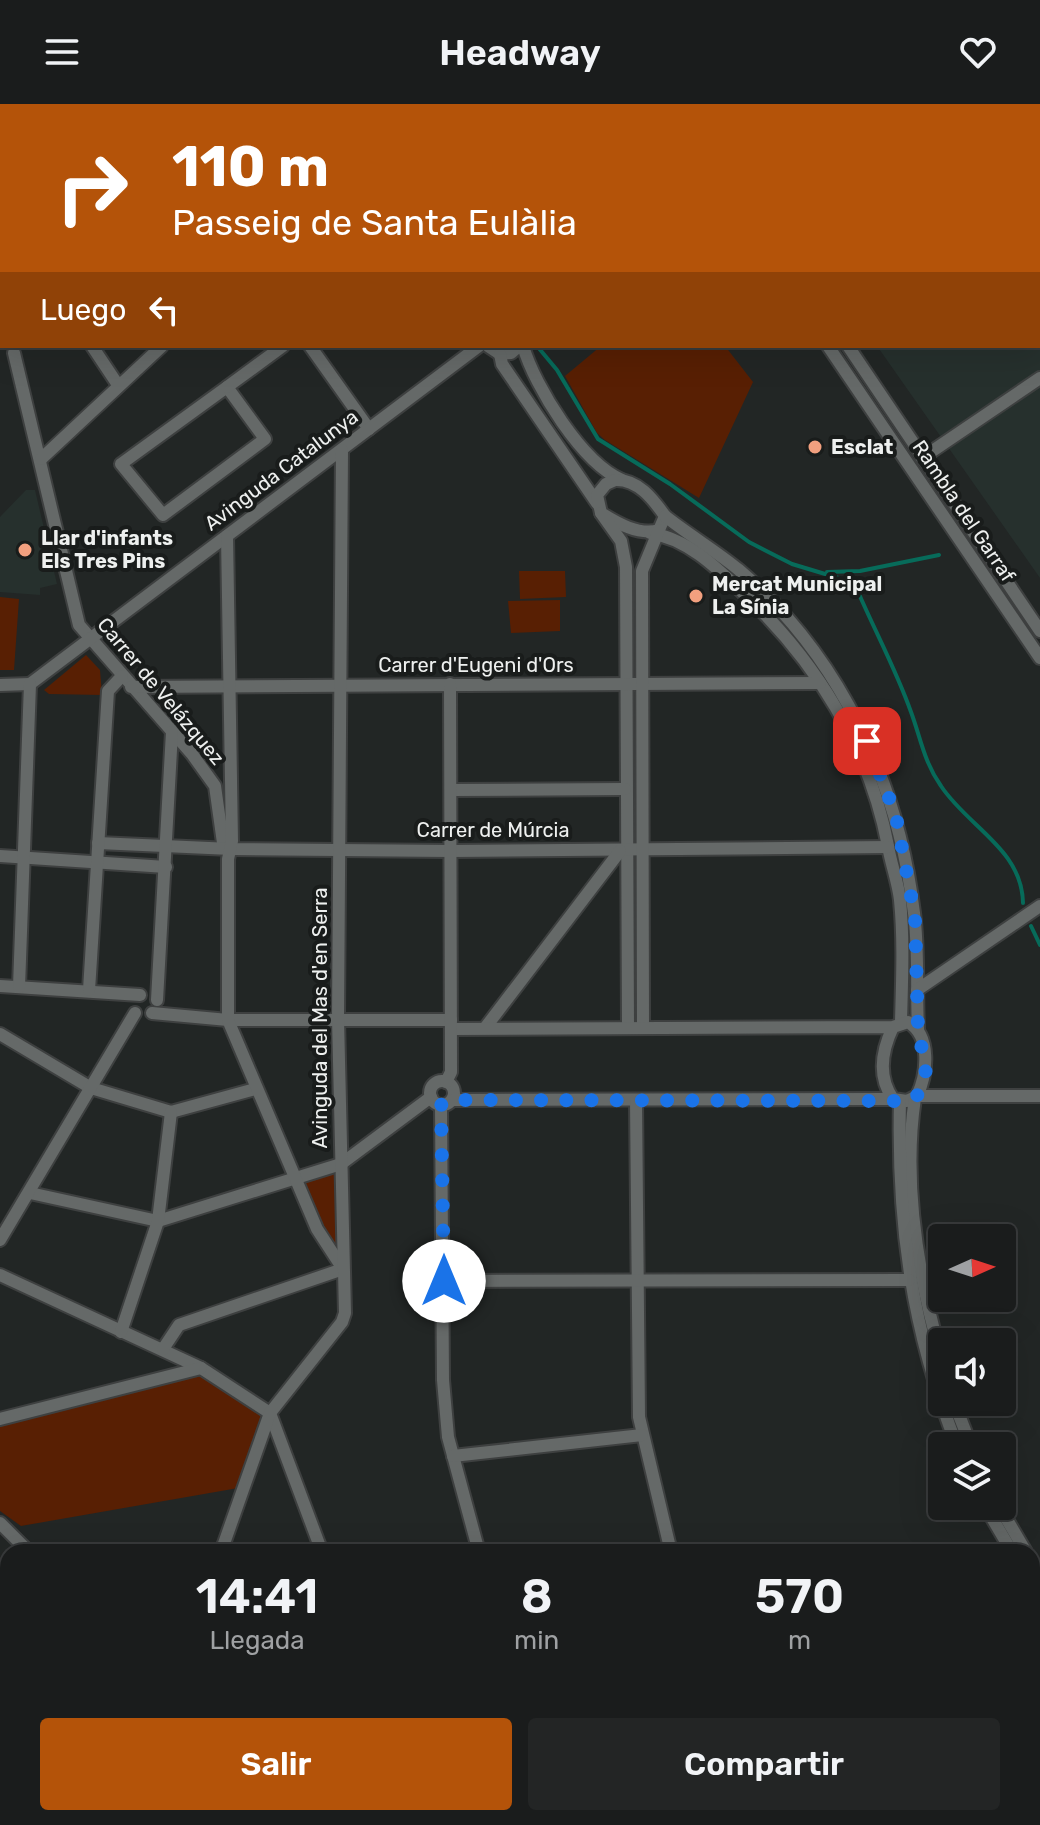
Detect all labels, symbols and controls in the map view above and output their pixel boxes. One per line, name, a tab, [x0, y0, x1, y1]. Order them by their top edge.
icon: menu	[40, 30, 84, 74]
icon: heart	[956, 30, 1000, 74]
text: Headway	[439, 31, 601, 74]
text: 110 m	[172, 134, 329, 200]
icon: right	[40, 136, 144, 240]
text: Passeig de Santa Eulàlia	[172, 201, 577, 244]
icon: left	[142, 288, 186, 332]
text: Luego	[40, 292, 126, 328]
street label: Avinguda Catalunya	[199, 404, 363, 536]
place label: Esclat	[831, 435, 893, 459]
street label: Rambla del Garraf	[908, 436, 1020, 587]
marker: Esclat	[806, 438, 824, 456]
place label: Llar d'infants Els Tres Pins	[41, 526, 173, 573]
marker: Llar d'infants Els Tres Pins	[16, 541, 34, 559]
place label: Mercat Municipal La Sínia	[712, 572, 882, 619]
marker: Mercat Municipal La Sínia	[687, 587, 705, 605]
street label: Carrer de Velázquez	[92, 613, 230, 769]
street label: Carrer d'Eugeni d'Ors	[378, 653, 574, 677]
pin	[833, 707, 901, 775]
icon: arrive	[845, 719, 889, 763]
street label: Carrer de Múrcia	[417, 818, 569, 842]
street label: Avinguda del Mas d'en Serra	[308, 887, 332, 1149]
north arrow	[928, 1224, 1016, 1312]
map controls	[928, 1224, 1016, 1520]
position arrow	[402, 1239, 486, 1323]
button: sound	[928, 1328, 1016, 1416]
button: layers	[928, 1432, 1016, 1520]
text: 14:41	[196, 1568, 318, 1625]
text: 8	[521, 1568, 553, 1625]
text: 570	[755, 1568, 844, 1625]
text: Llegada	[209, 1625, 305, 1656]
text: min	[514, 1625, 559, 1656]
text: m	[788, 1625, 811, 1656]
button: Salir	[40, 1718, 512, 1810]
button: Compartir	[528, 1718, 1000, 1810]

